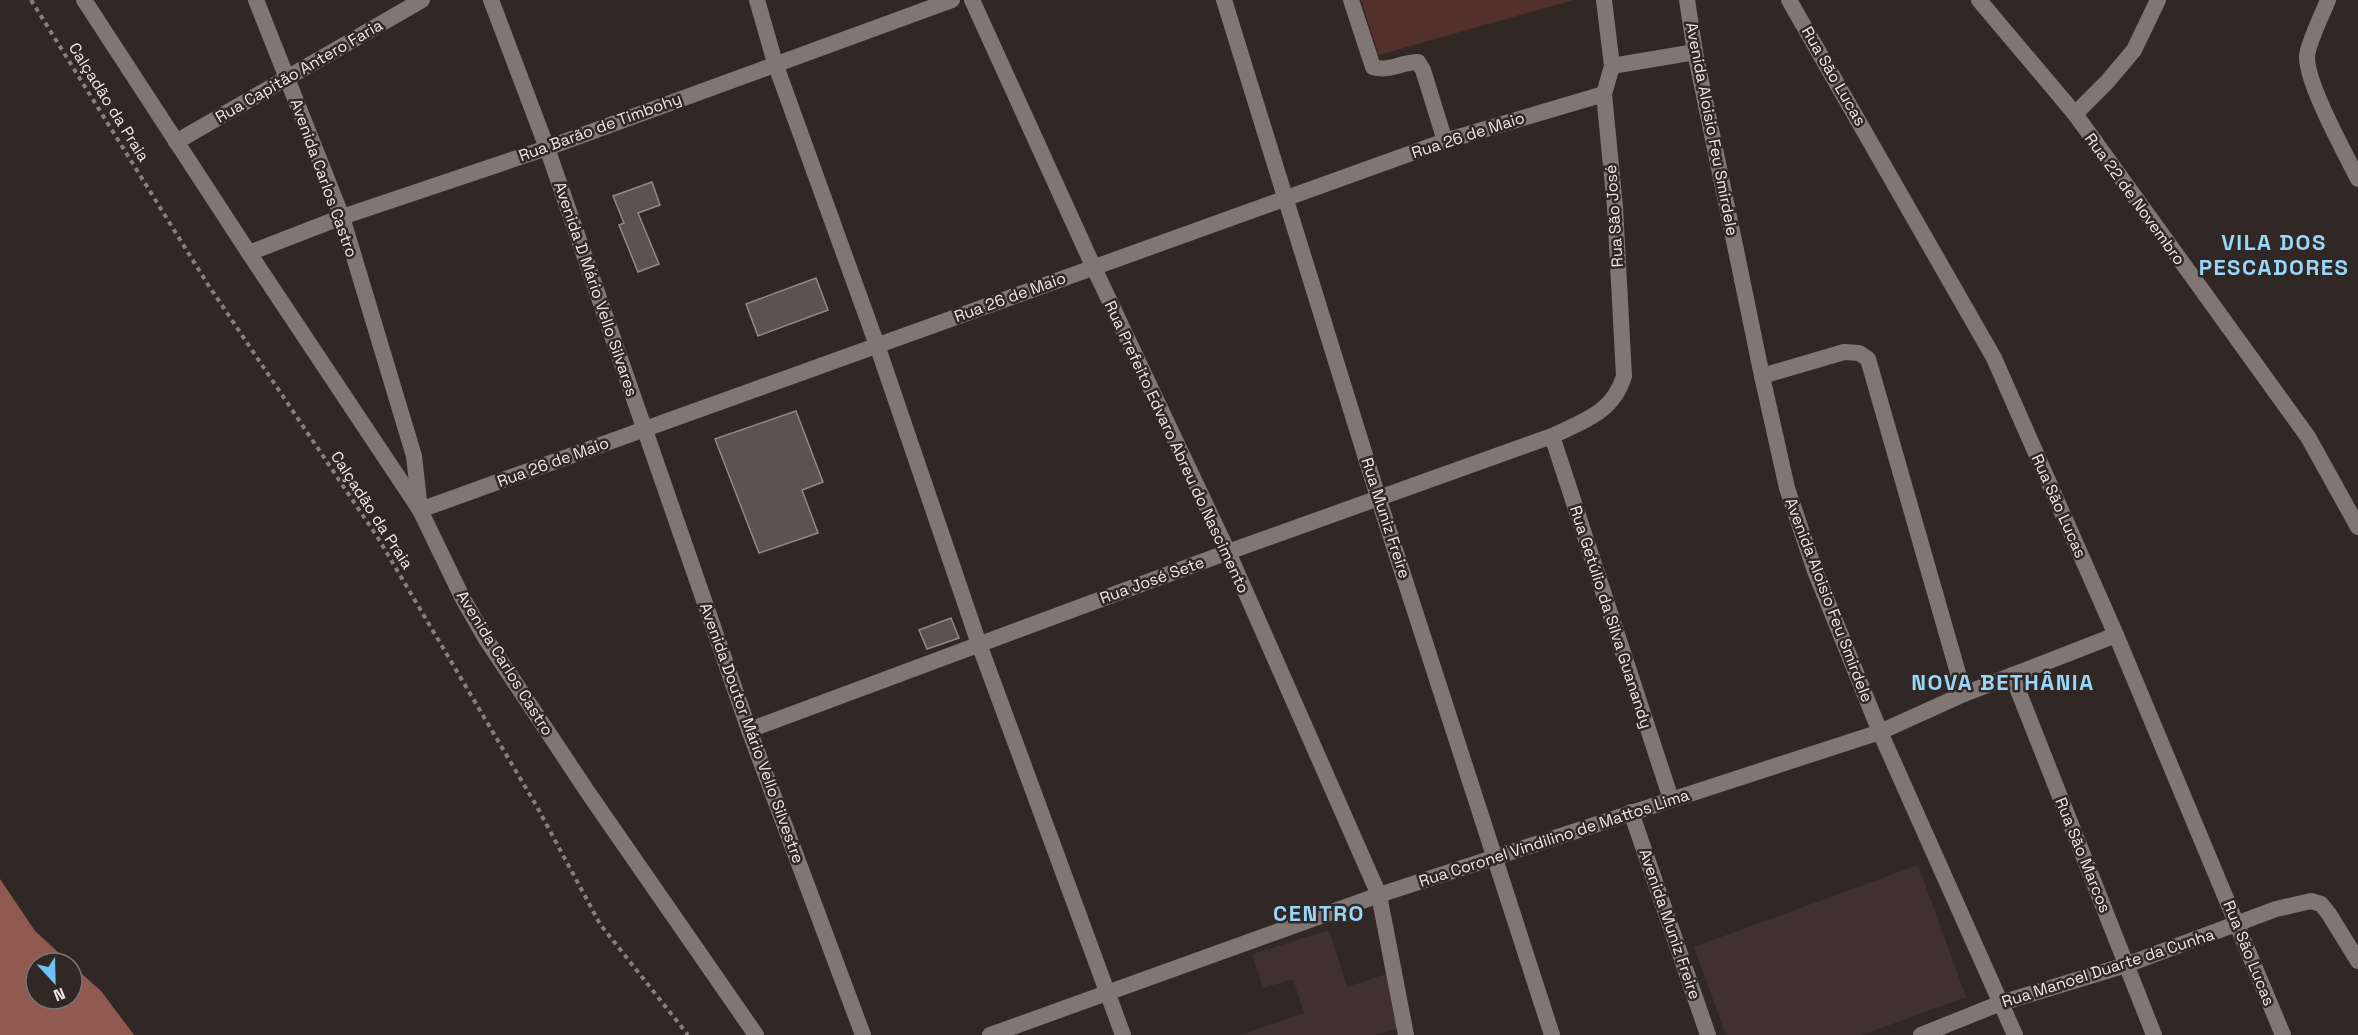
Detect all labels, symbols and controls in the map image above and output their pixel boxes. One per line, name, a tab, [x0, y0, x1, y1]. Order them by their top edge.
street label: Rua Capitão Antero Faria	[212, 14, 386, 128]
street label: Avenida Aloisio Feu Smirdele	[1681, 20, 1743, 238]
street label: Rua São Lucas	[1797, 22, 1871, 130]
street label: Calçadão da Praia	[64, 39, 154, 165]
street label: Rua Barão de Timbohy	[516, 88, 684, 166]
street label: Avenida Carlos Castro	[286, 96, 362, 260]
street label: Rua 26 de Maio	[1409, 107, 1527, 163]
street label: Rua 22 de Novembro	[2080, 129, 2190, 269]
street label: Rua São José	[1600, 164, 1628, 268]
street label: Avenida D Mário Vello Silvares	[549, 179, 643, 399]
district label: VILA DOS PESCADORES	[2199, 228, 2349, 281]
street label: Rua 26 de Maio	[951, 267, 1069, 327]
street label: Rua Prefeito Edvaro Abreu do Nascimento	[1100, 297, 1254, 597]
street label: Rua 26 de Maio	[494, 432, 612, 492]
street label: Calçadão da Praia	[326, 447, 418, 573]
street label: Rua São Lucas	[2027, 451, 2091, 561]
street label: Rua Muniz Freire	[1357, 455, 1415, 581]
street label: Avenida Aloisio Feu Smirdele	[1780, 495, 1878, 705]
street label: Rua Getúlio da Silva Guanandy	[1565, 503, 1657, 731]
street label: Rua José Sete	[1097, 551, 1207, 609]
street label: Avenida Carlos Castro	[452, 586, 558, 740]
street label: Avenida Doutor Mário Vello Silvestre	[695, 600, 809, 866]
district label: NOVA BETHÂNIA	[1911, 668, 2095, 696]
street label: Rua Coronel Vindilino de Mattos Lima	[1416, 784, 1692, 892]
street label: Rua São Marcos	[2050, 794, 2116, 916]
street label: Avenida Muniz Freire	[1634, 846, 1706, 1002]
street label: Rua São Lucas	[2218, 897, 2280, 1009]
district label: CENTRO	[1273, 899, 1365, 927]
street label: Rua Manoel Duarte da Cunha	[1999, 924, 2217, 1012]
north arrow	[24, 951, 84, 1011]
text: N	[51, 983, 68, 1006]

